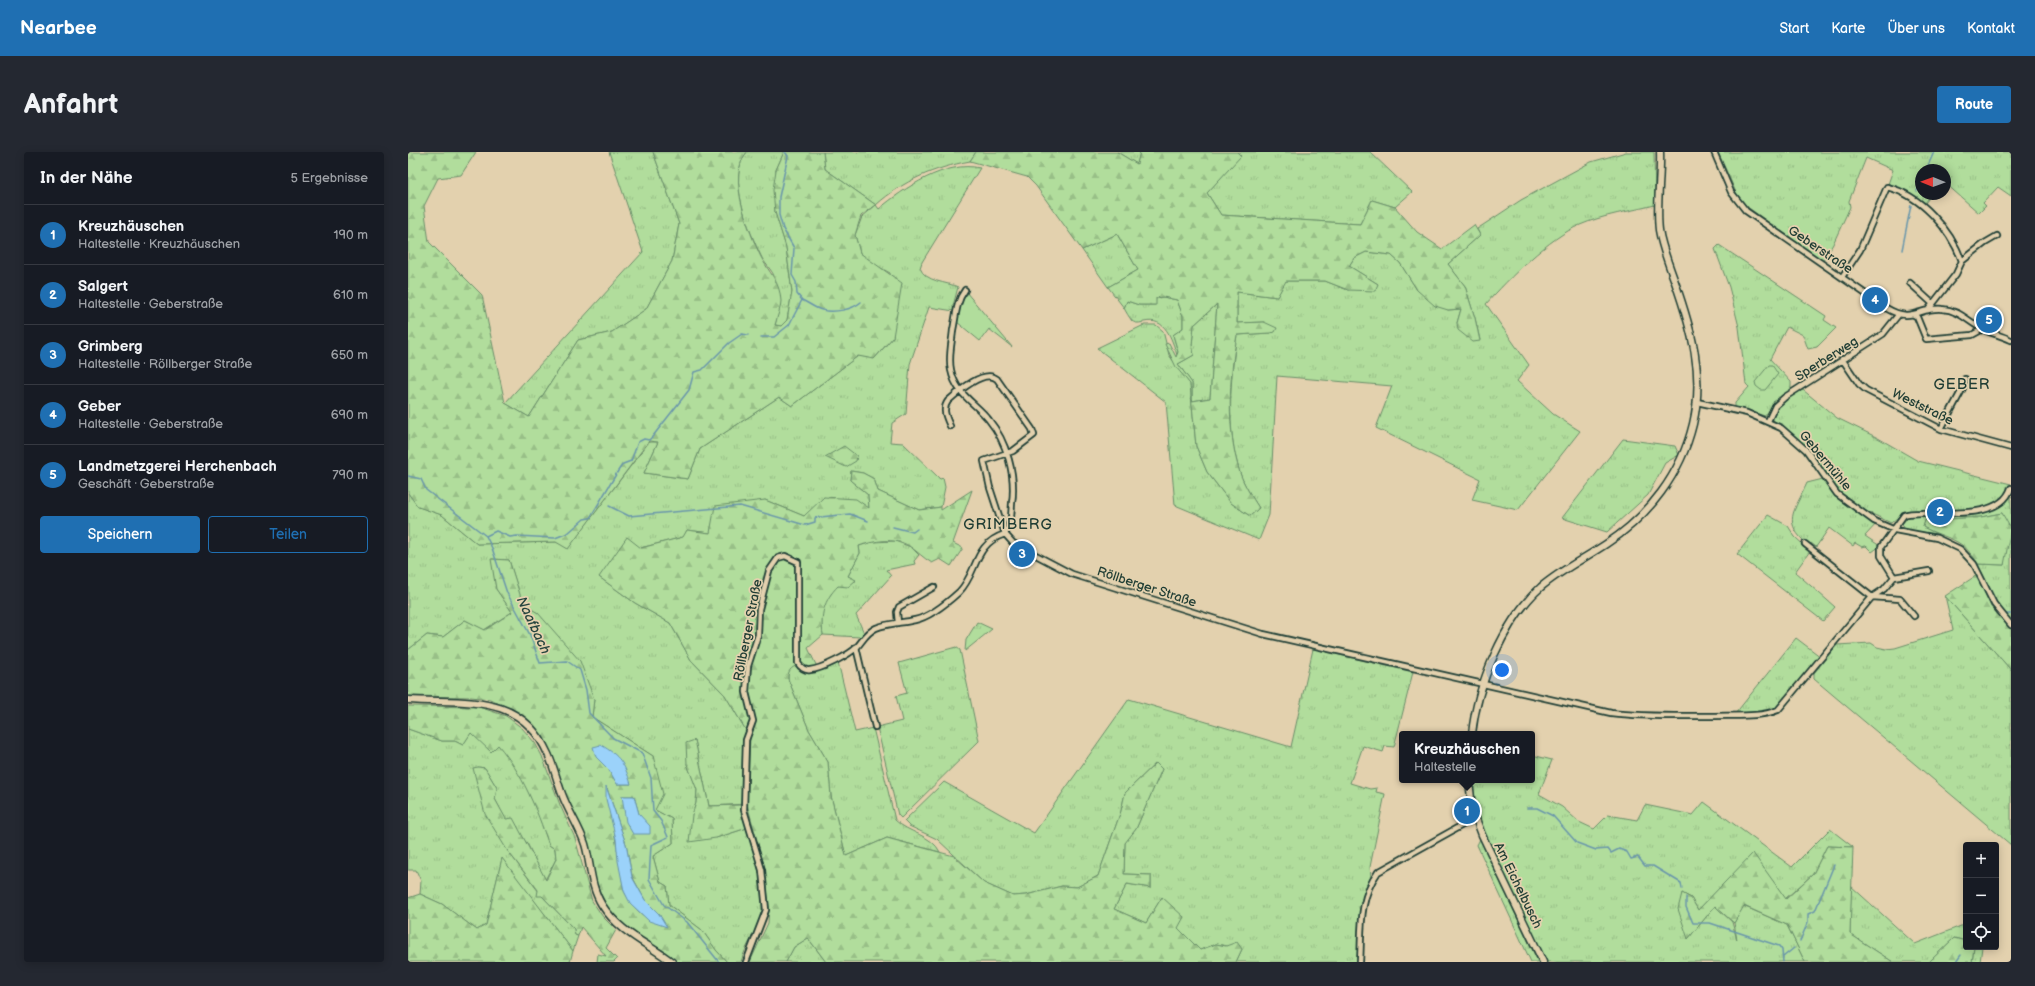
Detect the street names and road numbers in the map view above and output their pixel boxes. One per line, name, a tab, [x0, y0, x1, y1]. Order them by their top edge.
street label: Geberstraße	[1785, 222, 1856, 277]
street label: Sperberweg	[1792, 333, 1861, 385]
street label: Weststraße	[1889, 385, 1956, 429]
street label: Gebermühle	[1796, 428, 1855, 494]
street label: Röllberger Straße	[1095, 563, 1199, 611]
street label: Röllberger Straße	[730, 578, 766, 683]
street label: Am Eichelbusch	[1490, 840, 1546, 931]

